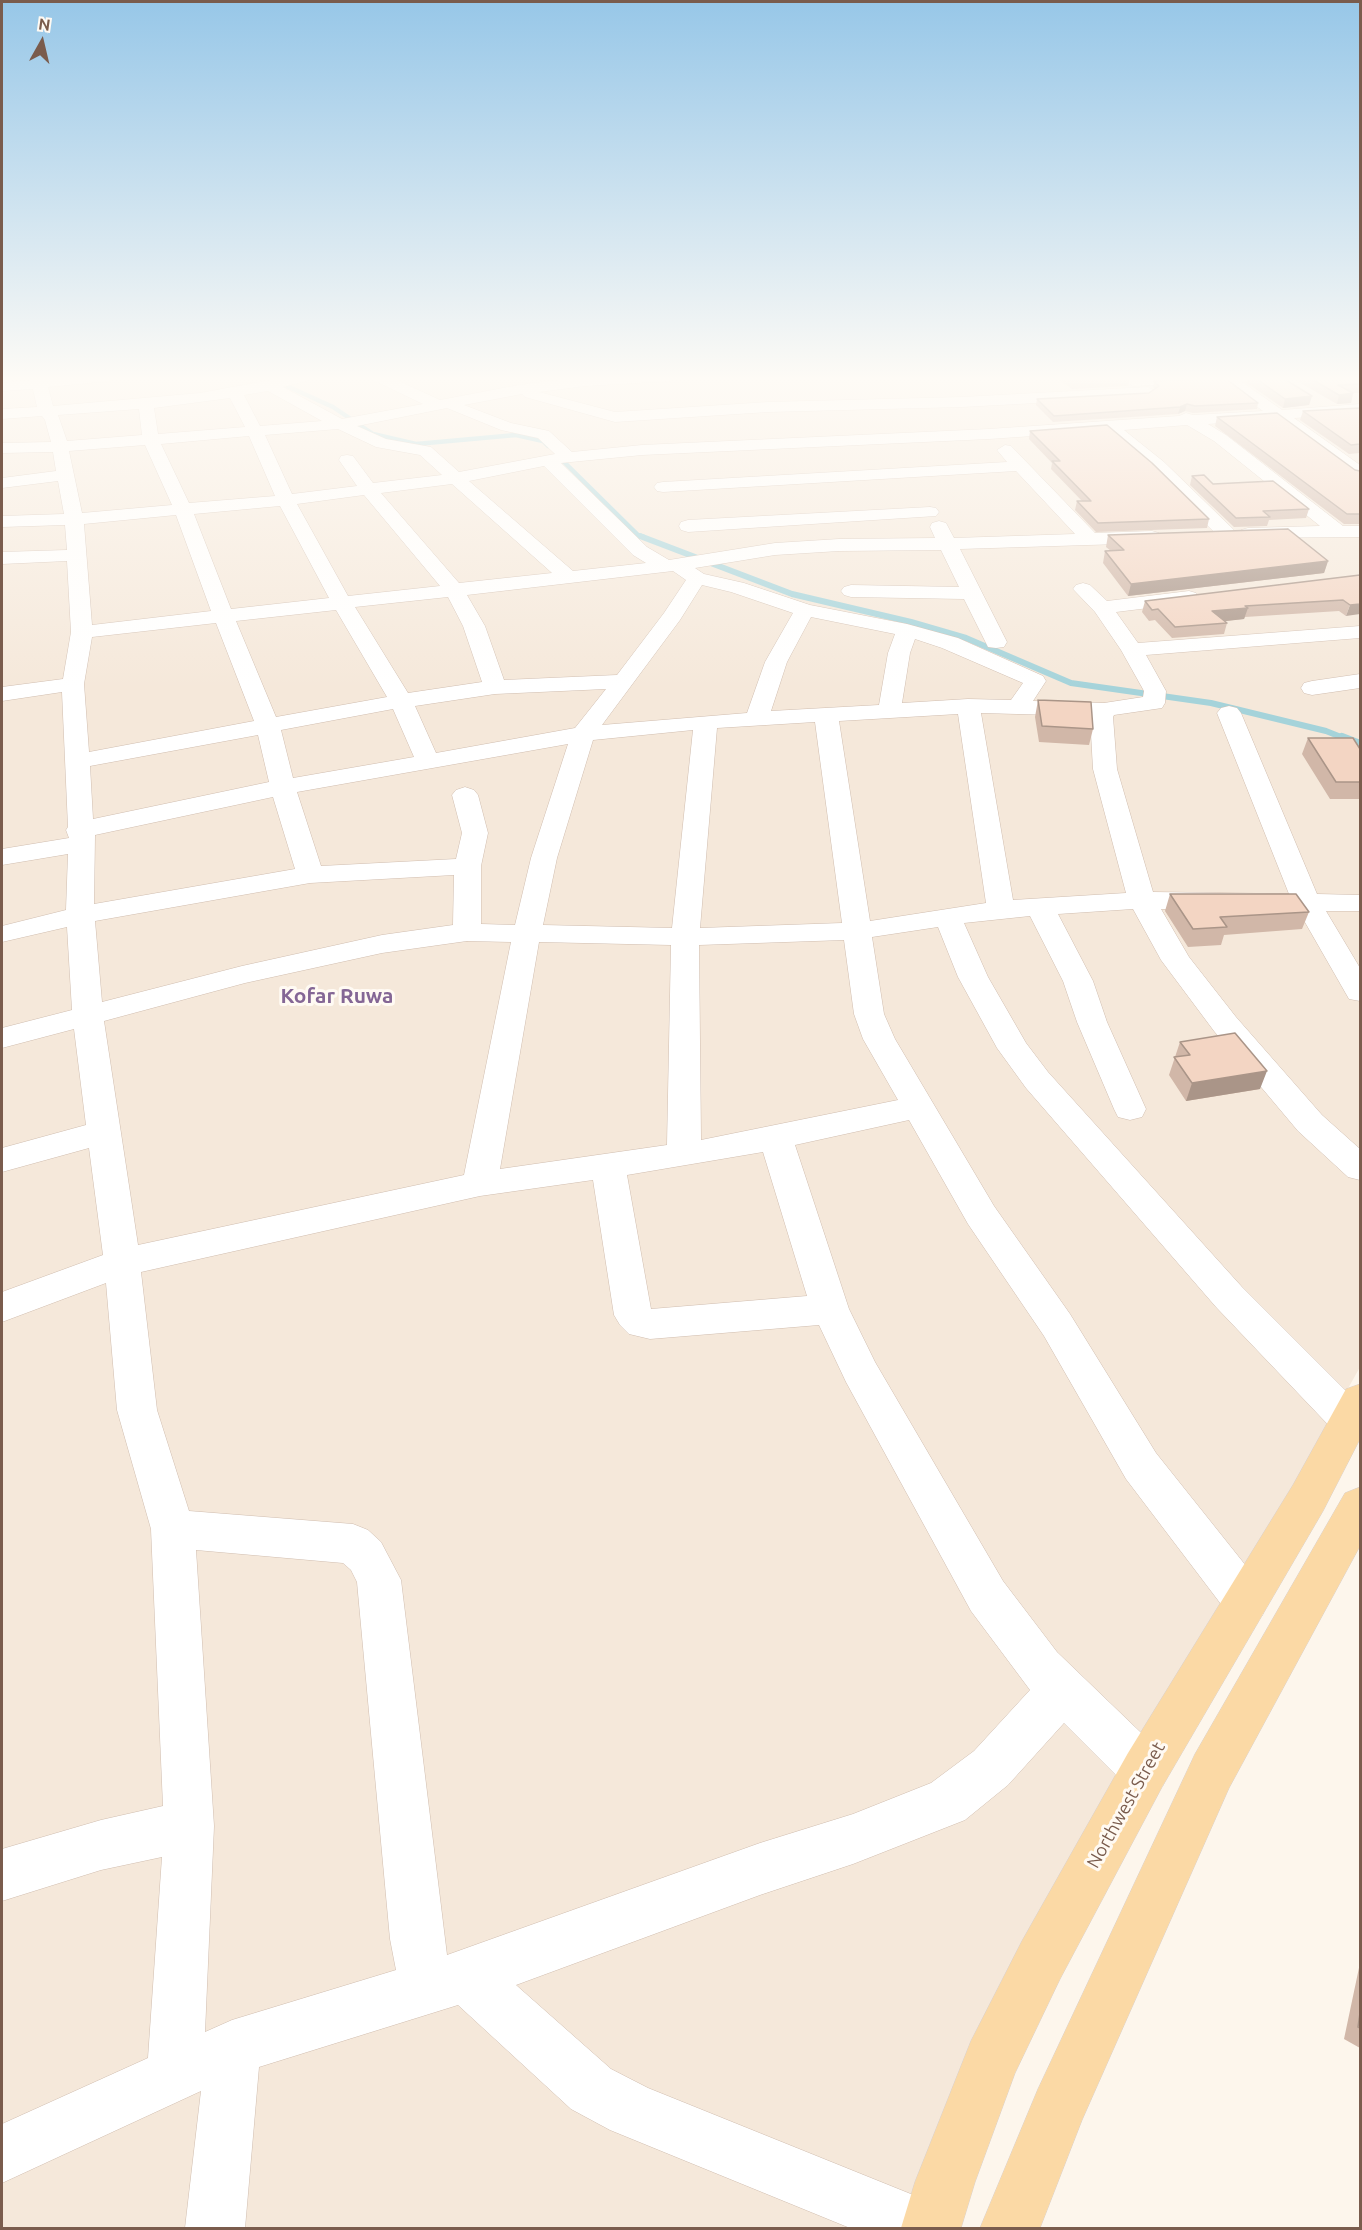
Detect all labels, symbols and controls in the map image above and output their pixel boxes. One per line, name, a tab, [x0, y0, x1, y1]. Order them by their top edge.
north arrow	[12, 12, 72, 72]
text: N	[37, 14, 52, 34]
district label: Kofar Ruwa	[281, 983, 393, 1009]
street label: Northwest Street	[1082, 1738, 1170, 1872]

